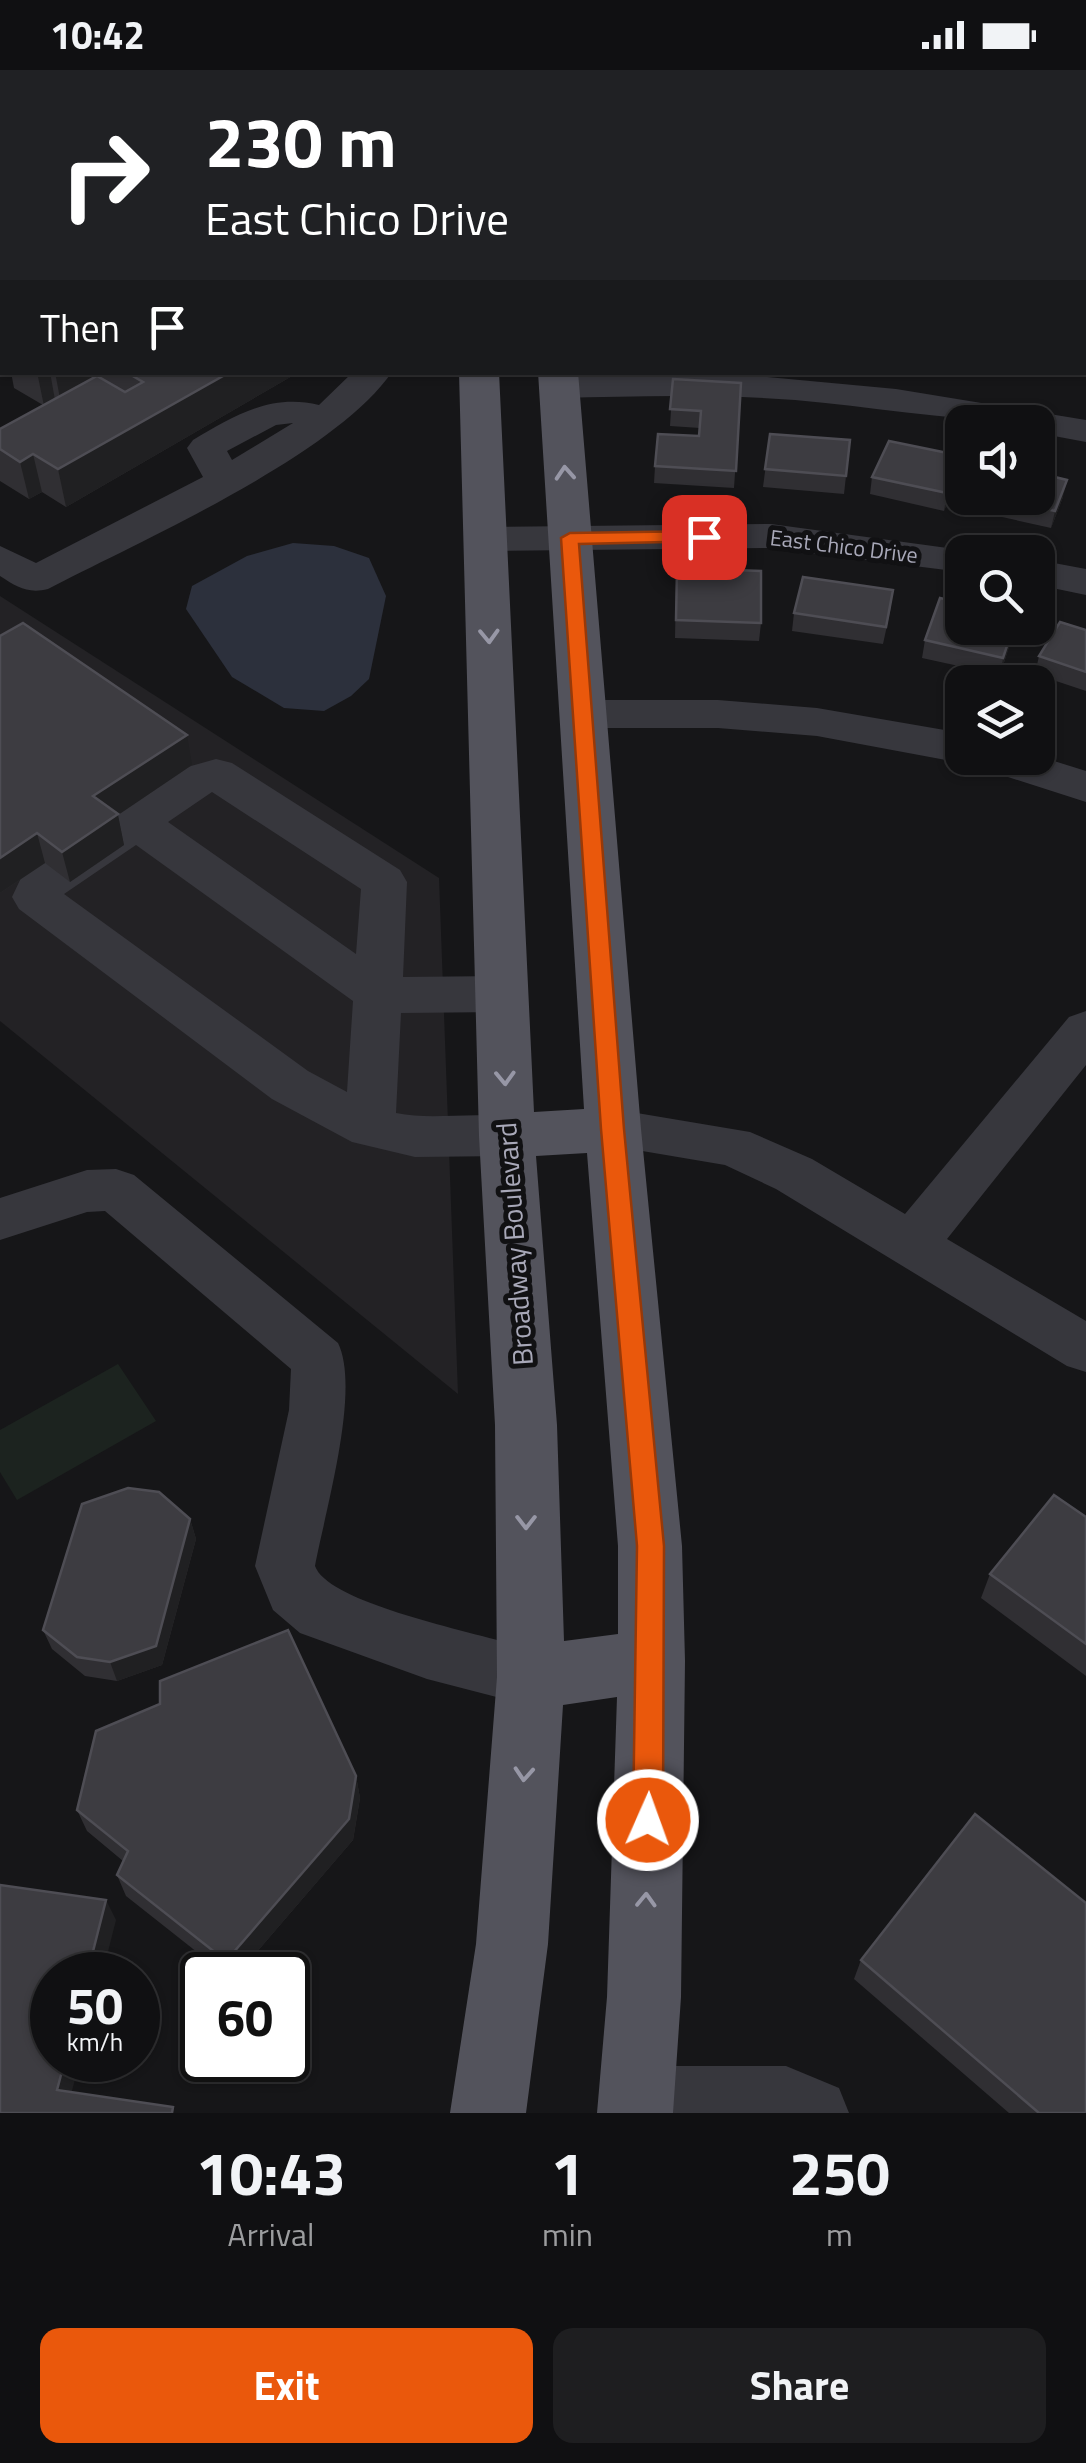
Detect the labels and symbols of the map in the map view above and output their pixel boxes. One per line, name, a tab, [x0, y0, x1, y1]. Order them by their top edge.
one-way arrow	[555, 465, 576, 481]
pin	[662, 495, 747, 580]
street label: East Chico Drive	[768, 520, 920, 572]
one-way arrow	[478, 629, 499, 644]
one-way arrow	[494, 1071, 515, 1087]
street label: Broadway Boulevard	[484, 1121, 544, 1367]
one-way arrow	[515, 1516, 537, 1531]
one-way arrow	[514, 1767, 535, 1783]
position arrow	[596, 1768, 700, 1872]
one-way arrow	[635, 1891, 656, 1907]
speed limit sign: 60	[180, 1952, 310, 2082]

